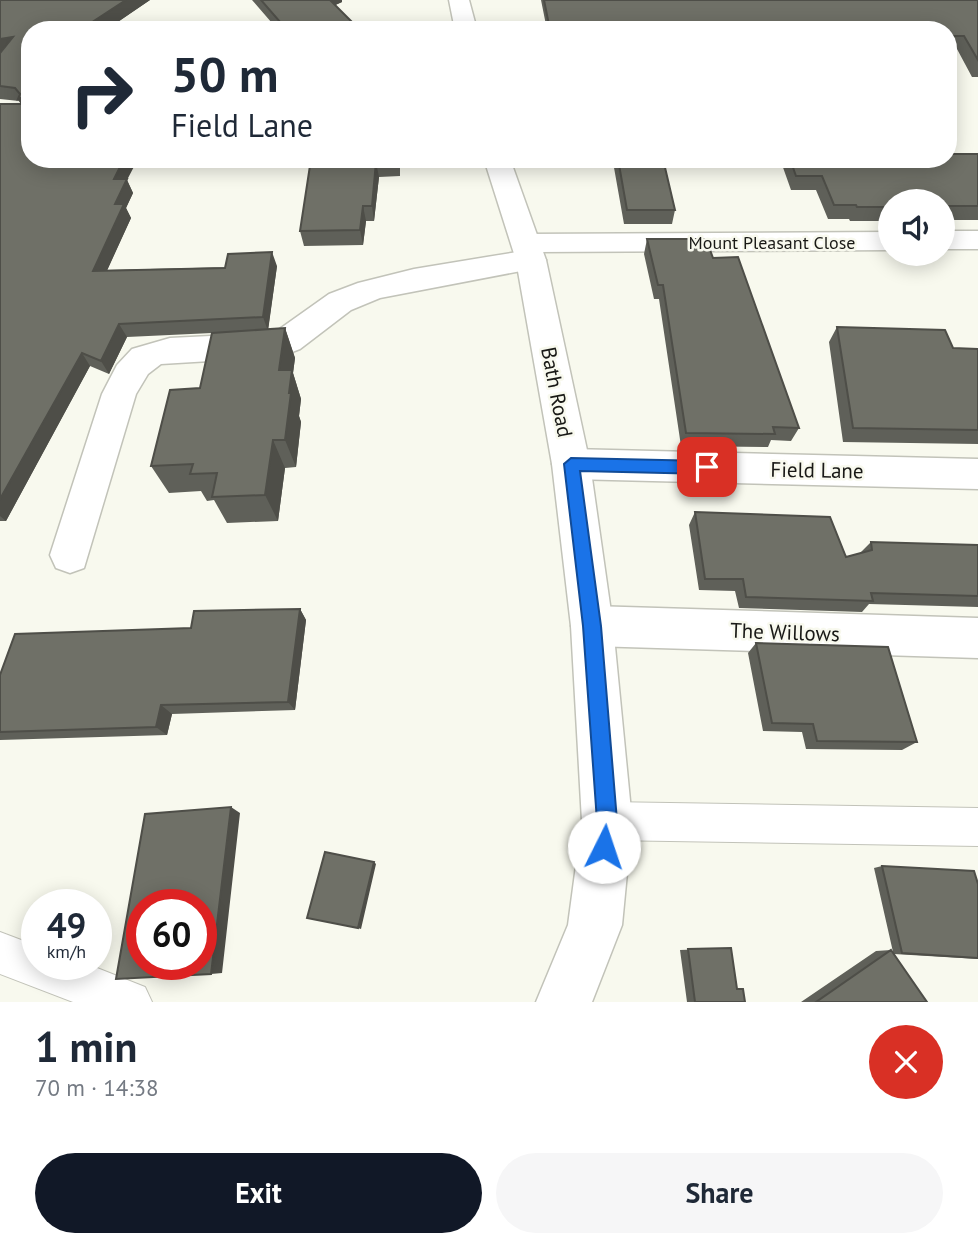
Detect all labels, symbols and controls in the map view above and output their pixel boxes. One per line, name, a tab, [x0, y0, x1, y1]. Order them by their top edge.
text: 50 m	[171, 42, 278, 106]
icon: right	[56, 49, 147, 140]
text: Field Lane	[171, 104, 313, 146]
map controls	[878, 189, 955, 266]
button: sound	[878, 189, 955, 266]
street label: Mount Pleasant Close	[689, 231, 855, 254]
street label: Bath Road	[535, 345, 579, 439]
pin	[677, 437, 737, 497]
icon: arrive	[688, 448, 726, 486]
street label: Field Lane	[770, 456, 864, 484]
street label: The Willows	[730, 617, 840, 647]
position arrow	[567, 810, 641, 884]
speed limit sign: 60	[126, 889, 217, 980]
text: 49	[47, 902, 86, 948]
text: km/h	[47, 940, 86, 963]
text: 1 min	[35, 1019, 137, 1074]
button: close	[869, 1025, 943, 1099]
text: 70 m · 14:38	[35, 1073, 159, 1102]
button: Exit	[35, 1153, 482, 1233]
button: Share	[496, 1153, 943, 1233]

